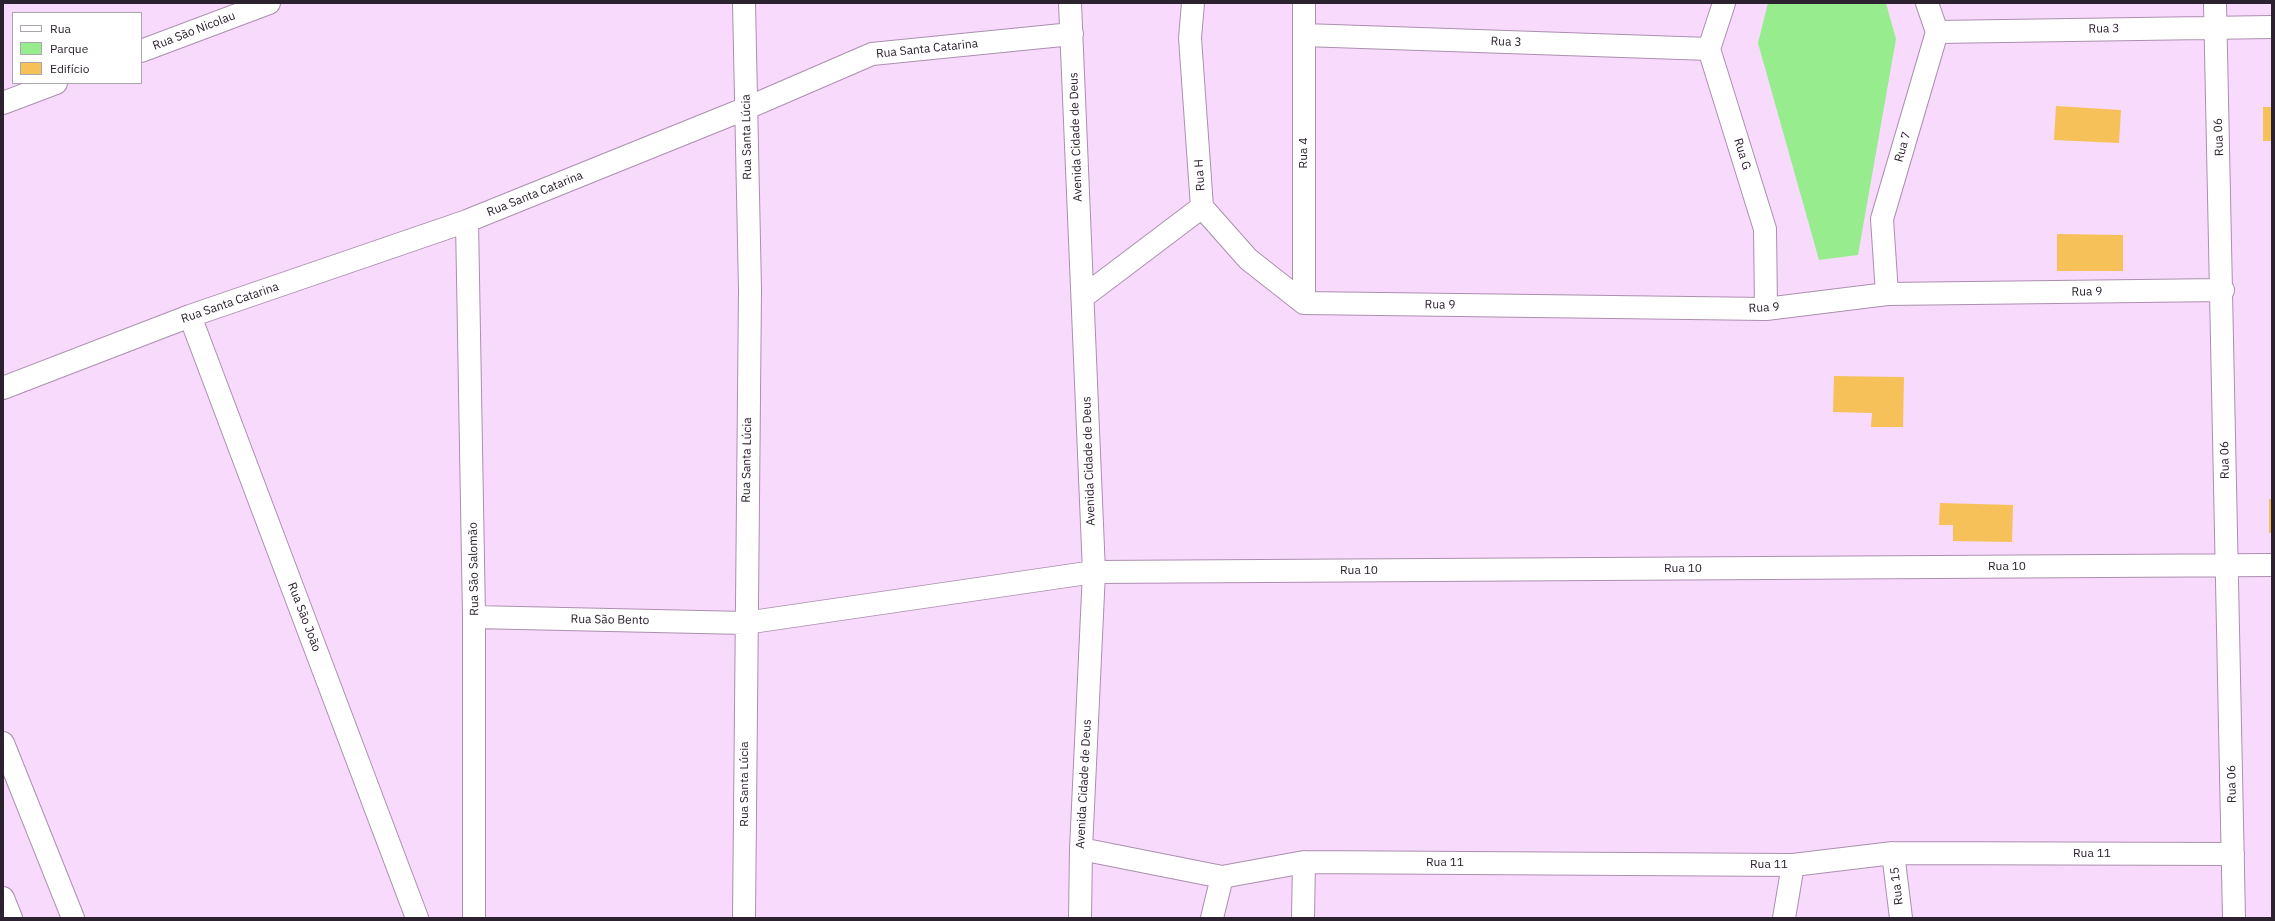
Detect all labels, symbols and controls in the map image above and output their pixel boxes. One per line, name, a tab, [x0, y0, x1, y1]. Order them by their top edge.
street label: Rua São Nicolau	[151, 9, 237, 53]
legend	[12, 12, 142, 84]
text: Rua	[50, 21, 71, 36]
street label: Rua 3	[2088, 22, 2120, 36]
street label: Rua 3	[1490, 34, 1522, 50]
street label: Rua Santa Catarina	[875, 36, 979, 62]
text: Parque	[50, 41, 88, 56]
text: Edifício	[50, 61, 89, 76]
street label: Avenida Cidade de Deus	[1067, 72, 1085, 202]
street label: Rua Santa Lúcia	[739, 94, 755, 180]
street label: Rua 06	[2211, 118, 2227, 156]
street label: Rua 7	[1892, 130, 1914, 164]
street label: Rua G	[1730, 137, 1754, 171]
street label: Rua 4	[1297, 138, 1311, 168]
street label: Rua H	[1192, 158, 1208, 192]
street label: Rua Santa Catarina	[485, 168, 585, 220]
street label: Rua Santa Catarina	[179, 280, 281, 326]
street label: Rua 9	[2071, 285, 2103, 299]
street label: Rua 9	[1424, 298, 1456, 312]
street label: Rua 9	[1748, 300, 1780, 316]
street label: Avenida Cidade de Deus	[1080, 396, 1098, 526]
street label: Rua Santa Lúcia	[739, 417, 755, 503]
street label: Rua 06	[2217, 441, 2233, 479]
street label: Rua São Salomão	[466, 522, 482, 616]
street label: Rua 10	[1988, 560, 2026, 574]
street label: Rua 10	[1664, 562, 1702, 576]
street label: Rua 10	[1340, 564, 1378, 578]
street label: Rua São João	[284, 581, 324, 653]
street label: Rua São Bento	[570, 612, 650, 628]
street label: Avenida Cidade de Deus	[1073, 719, 1095, 849]
street label: Rua Santa Lúcia	[738, 741, 752, 827]
street label: Rua 06	[2224, 765, 2240, 803]
street label: Rua 11	[2073, 847, 2111, 861]
street label: Rua 11	[1426, 856, 1464, 870]
street label: Rua 11	[1750, 858, 1788, 872]
street label: Rua 15	[1888, 866, 1906, 906]

